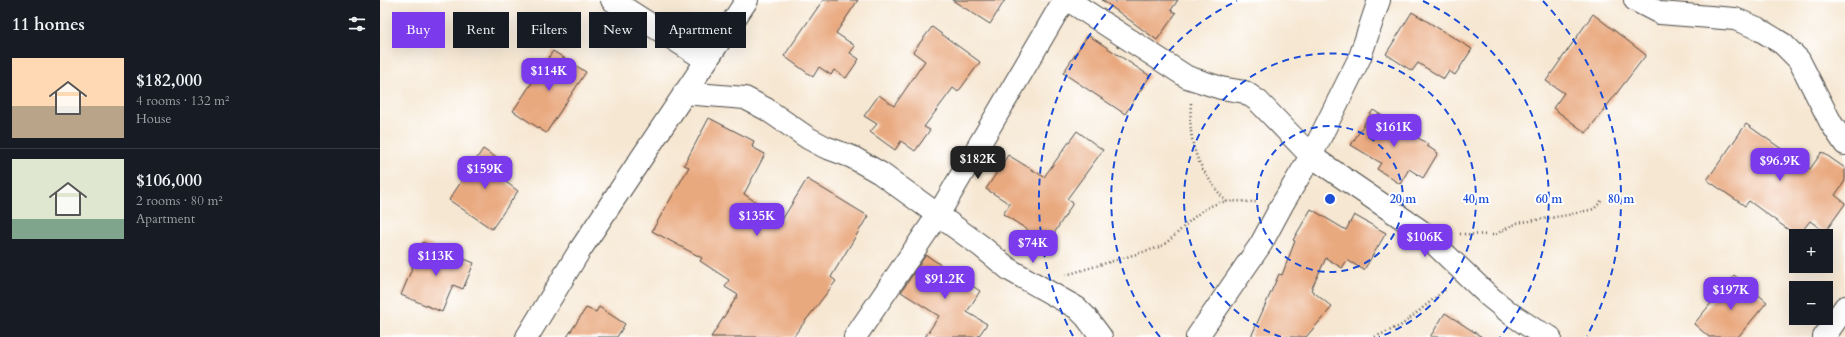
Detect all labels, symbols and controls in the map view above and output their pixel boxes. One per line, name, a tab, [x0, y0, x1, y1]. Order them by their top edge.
chip: Buy	[392, 12, 445, 48]
chip: Rent	[453, 12, 509, 48]
chip: Filters	[517, 12, 581, 48]
chip: New	[589, 12, 647, 48]
chip: Apartment	[655, 12, 746, 48]
text: 11 homes	[12, 13, 85, 36]
icon: filters	[346, 13, 368, 35]
pin: $114K	[521, 58, 577, 92]
text: $114K	[530, 62, 568, 80]
text: $182,000	[136, 69, 202, 92]
icon: home	[44, 74, 92, 122]
text: 4 rooms · 132 m²	[136, 92, 229, 110]
text: House	[136, 110, 171, 128]
pin: $161K	[1366, 114, 1422, 148]
text: $161K	[1375, 118, 1413, 136]
pin: $182K	[950, 146, 1006, 180]
pin: $96.9K	[1747, 148, 1813, 182]
text: $182K	[959, 150, 997, 168]
text: $96.9K	[1760, 152, 1800, 170]
pin: $159K	[457, 156, 513, 190]
text: $159K	[466, 160, 504, 178]
text: $106,000	[136, 169, 202, 192]
icon: home	[44, 175, 92, 223]
text: 20 m	[1390, 191, 1417, 207]
text: 40 m	[1463, 191, 1490, 207]
text: 60 m	[1536, 191, 1563, 207]
text: 80 m	[1608, 191, 1635, 207]
text: 2 rooms · 80 m²	[136, 192, 223, 210]
centre of rings	[1323, 192, 1337, 206]
pin: $135K	[729, 203, 785, 237]
text: $135K	[738, 207, 776, 225]
text: Apartment	[136, 210, 195, 228]
pin: $106K	[1397, 224, 1453, 258]
text: $106K	[1406, 228, 1444, 246]
map controls	[1789, 229, 1833, 325]
button: +	[1789, 229, 1833, 273]
pin: $74K	[1009, 230, 1057, 264]
text: $74K	[1018, 234, 1048, 252]
pin: $113K	[408, 243, 464, 277]
text: $113K	[417, 247, 455, 265]
pin: $91.2K	[912, 266, 978, 300]
text: $91.2K	[925, 270, 965, 288]
pin: $197K	[1703, 277, 1759, 311]
text: $197K	[1712, 281, 1750, 299]
button: −	[1789, 281, 1833, 325]

